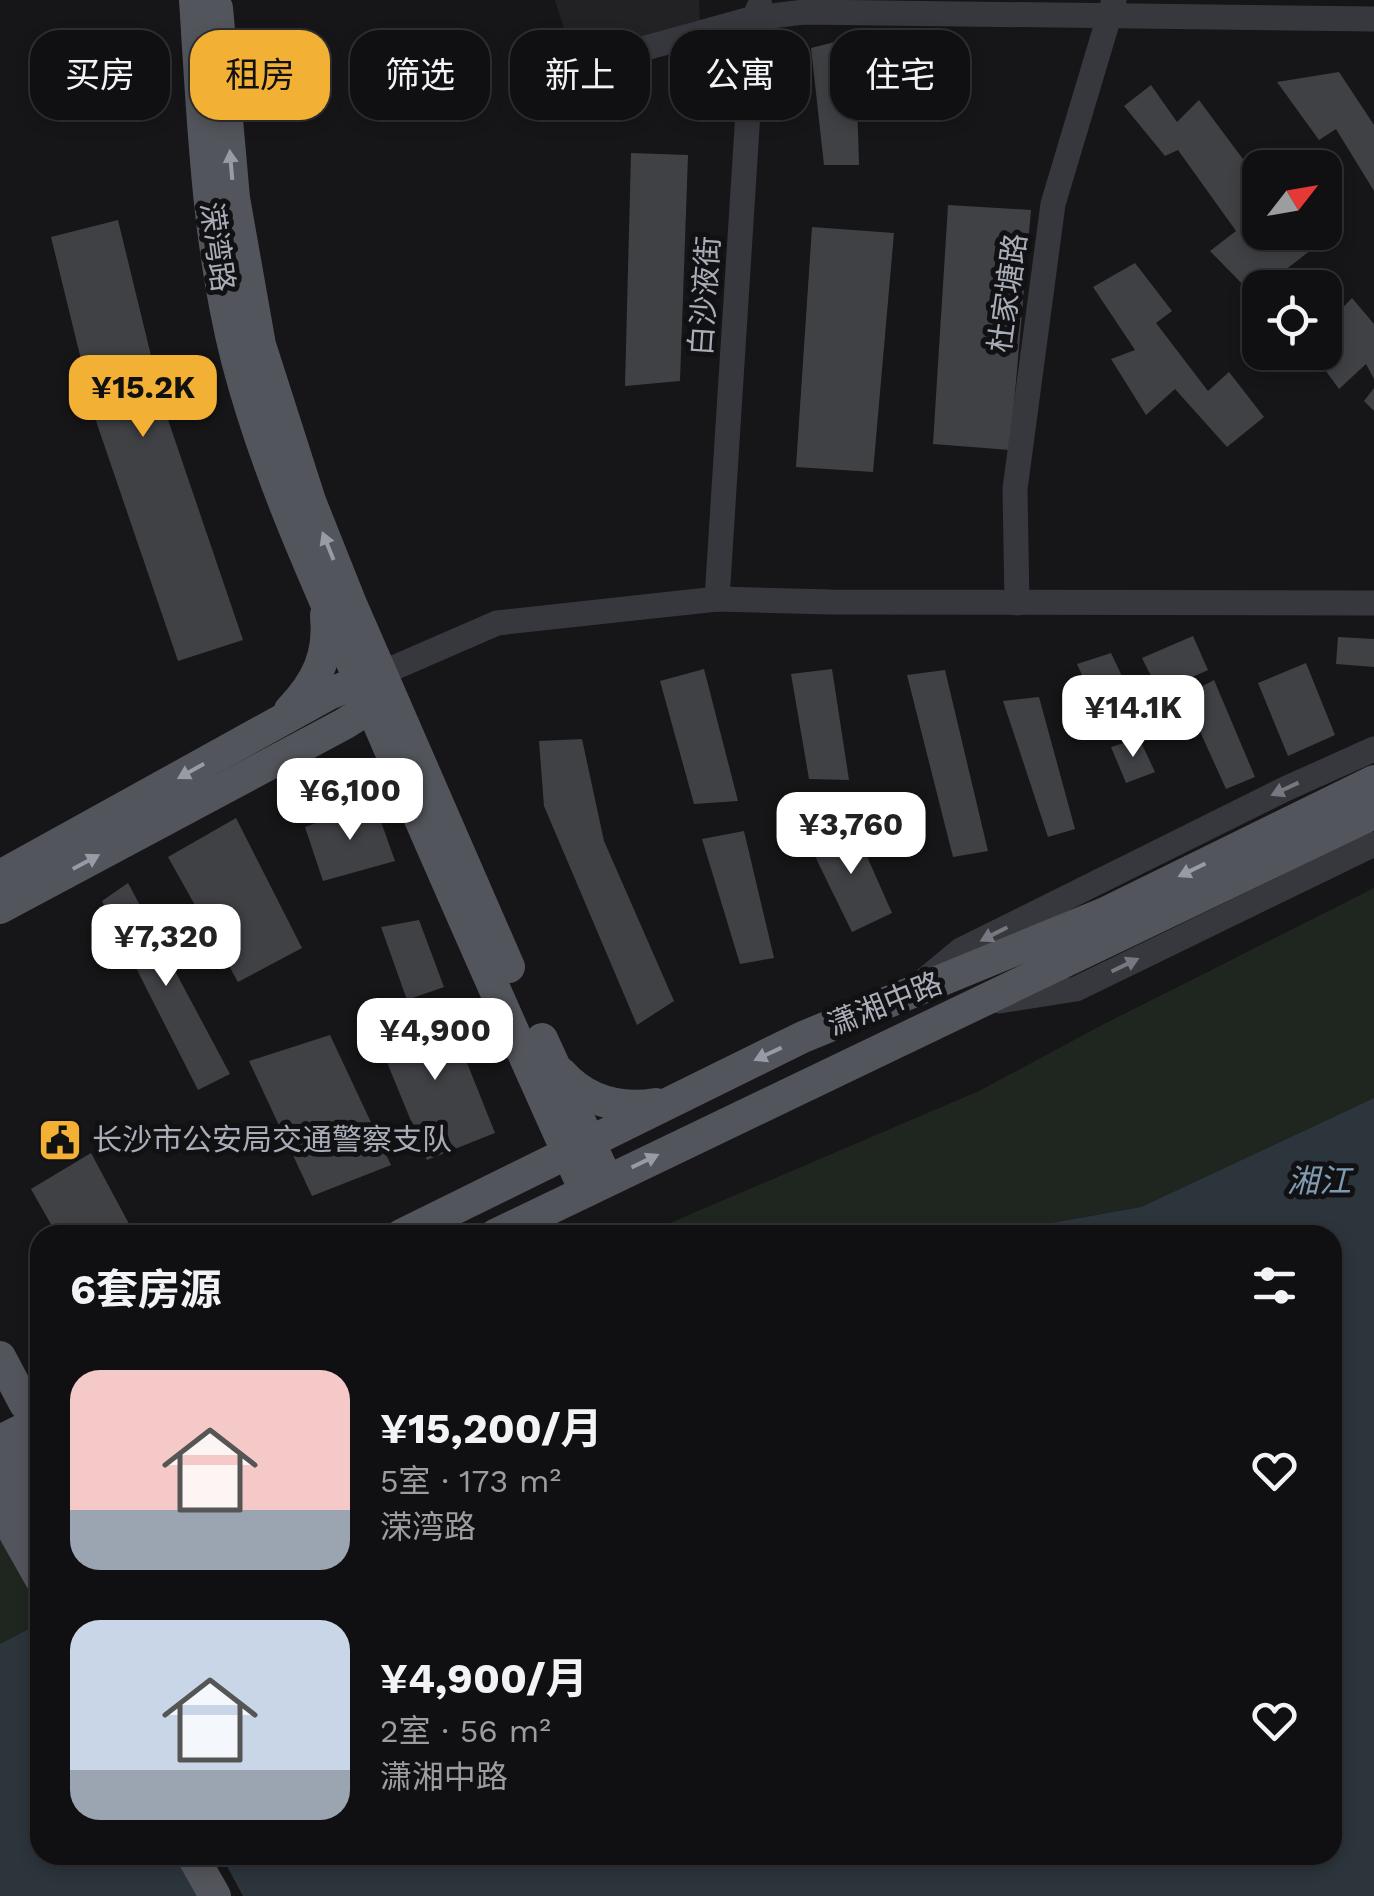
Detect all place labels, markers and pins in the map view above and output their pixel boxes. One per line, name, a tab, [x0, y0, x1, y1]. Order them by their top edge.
pin: ¥15.2K	[62, 355, 224, 440]
pin: ¥14.1K	[1052, 675, 1214, 760]
pin: ¥6,100	[269, 758, 431, 843]
pin: ¥3,760	[770, 792, 932, 877]
pin: ¥7,320	[85, 904, 247, 989]
pin: ¥4,900	[354, 998, 516, 1083]
public building icon: 长沙市公安局交通警察支队	[37, 1117, 83, 1163]
place label: 长沙市公安局交通警察支队	[92, 1122, 452, 1157]

